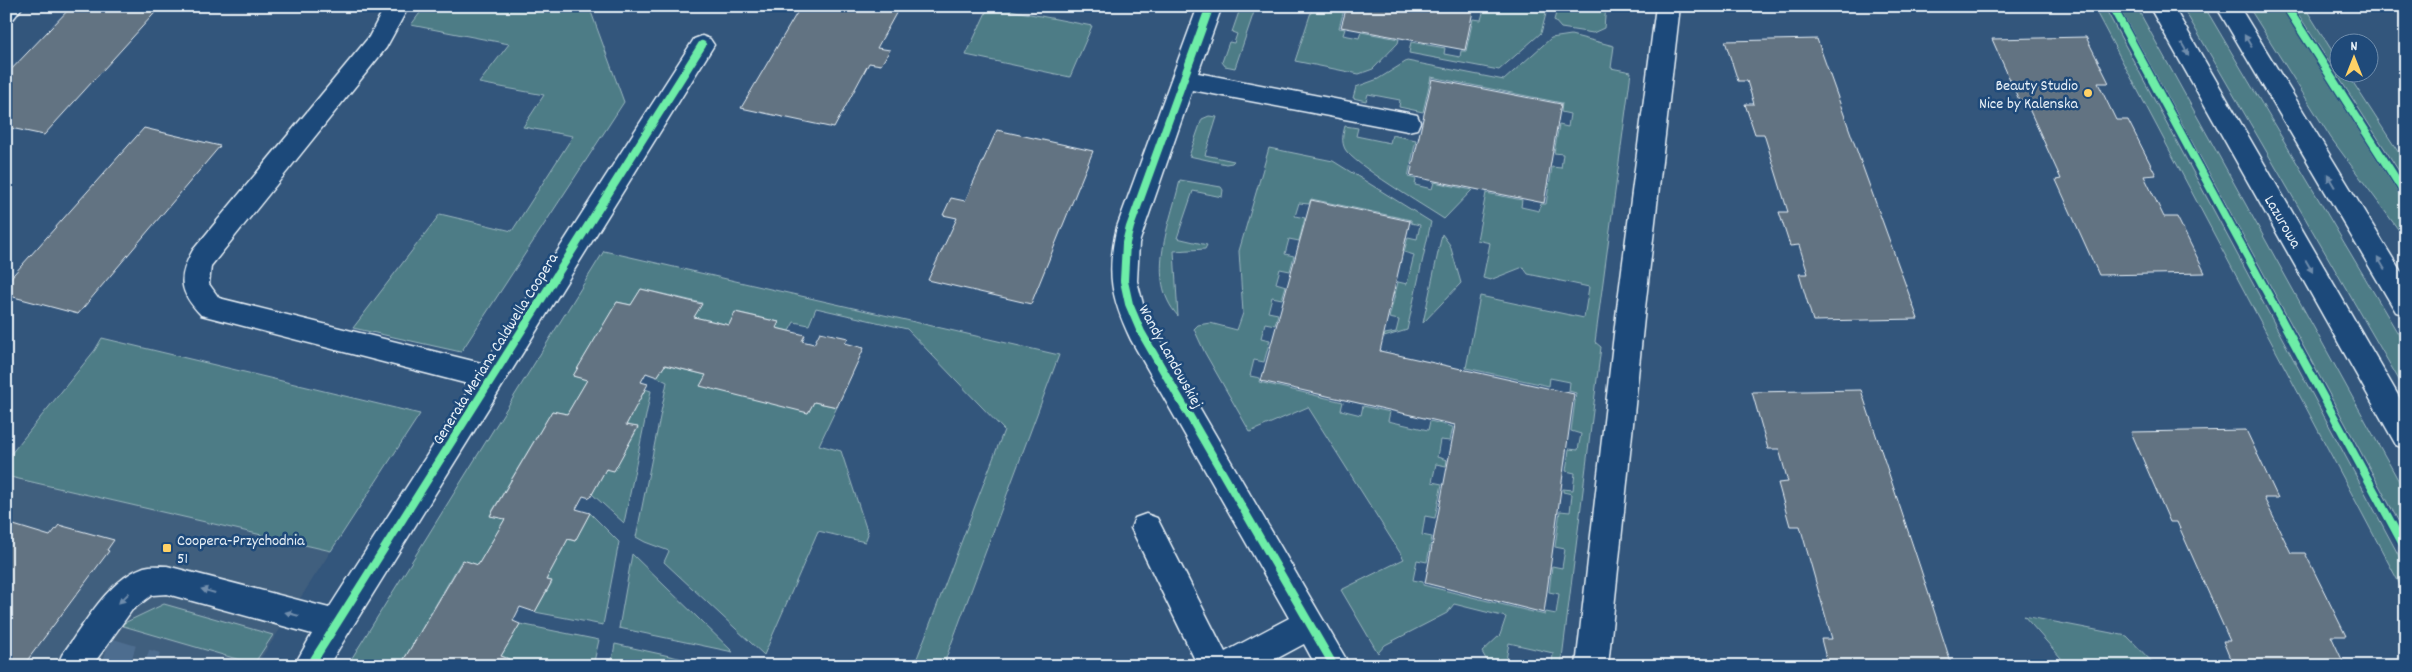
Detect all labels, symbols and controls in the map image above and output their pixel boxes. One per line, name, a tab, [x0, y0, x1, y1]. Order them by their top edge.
north arrow	[2330, 32, 2380, 82]
one-way arrow	[2244, 35, 2253, 48]
text: N	[2351, 37, 2358, 57]
one-way arrow	[2181, 42, 2190, 55]
place label: Beauty Studio Nice by Kalenska	[1979, 75, 2078, 116]
marker: Beauty Studio Nice by Kalenska	[2082, 87, 2094, 99]
one-way arrow	[2327, 174, 2336, 187]
street label: Lazurowa	[2257, 191, 2307, 253]
street label: Generała Meriana Caldwella Coopera	[427, 249, 565, 450]
one-way arrow	[2377, 257, 2386, 270]
one-way arrow	[2305, 259, 2313, 273]
street label: Wandy Landowskiej	[1132, 301, 1208, 413]
place label: Coopera-Przychodnia 51	[177, 530, 305, 571]
marker: Coopera-Przychodnia 51	[161, 542, 173, 554]
one-way arrow	[200, 587, 215, 595]
one-way arrow	[118, 592, 130, 604]
one-way arrow	[285, 610, 300, 618]

